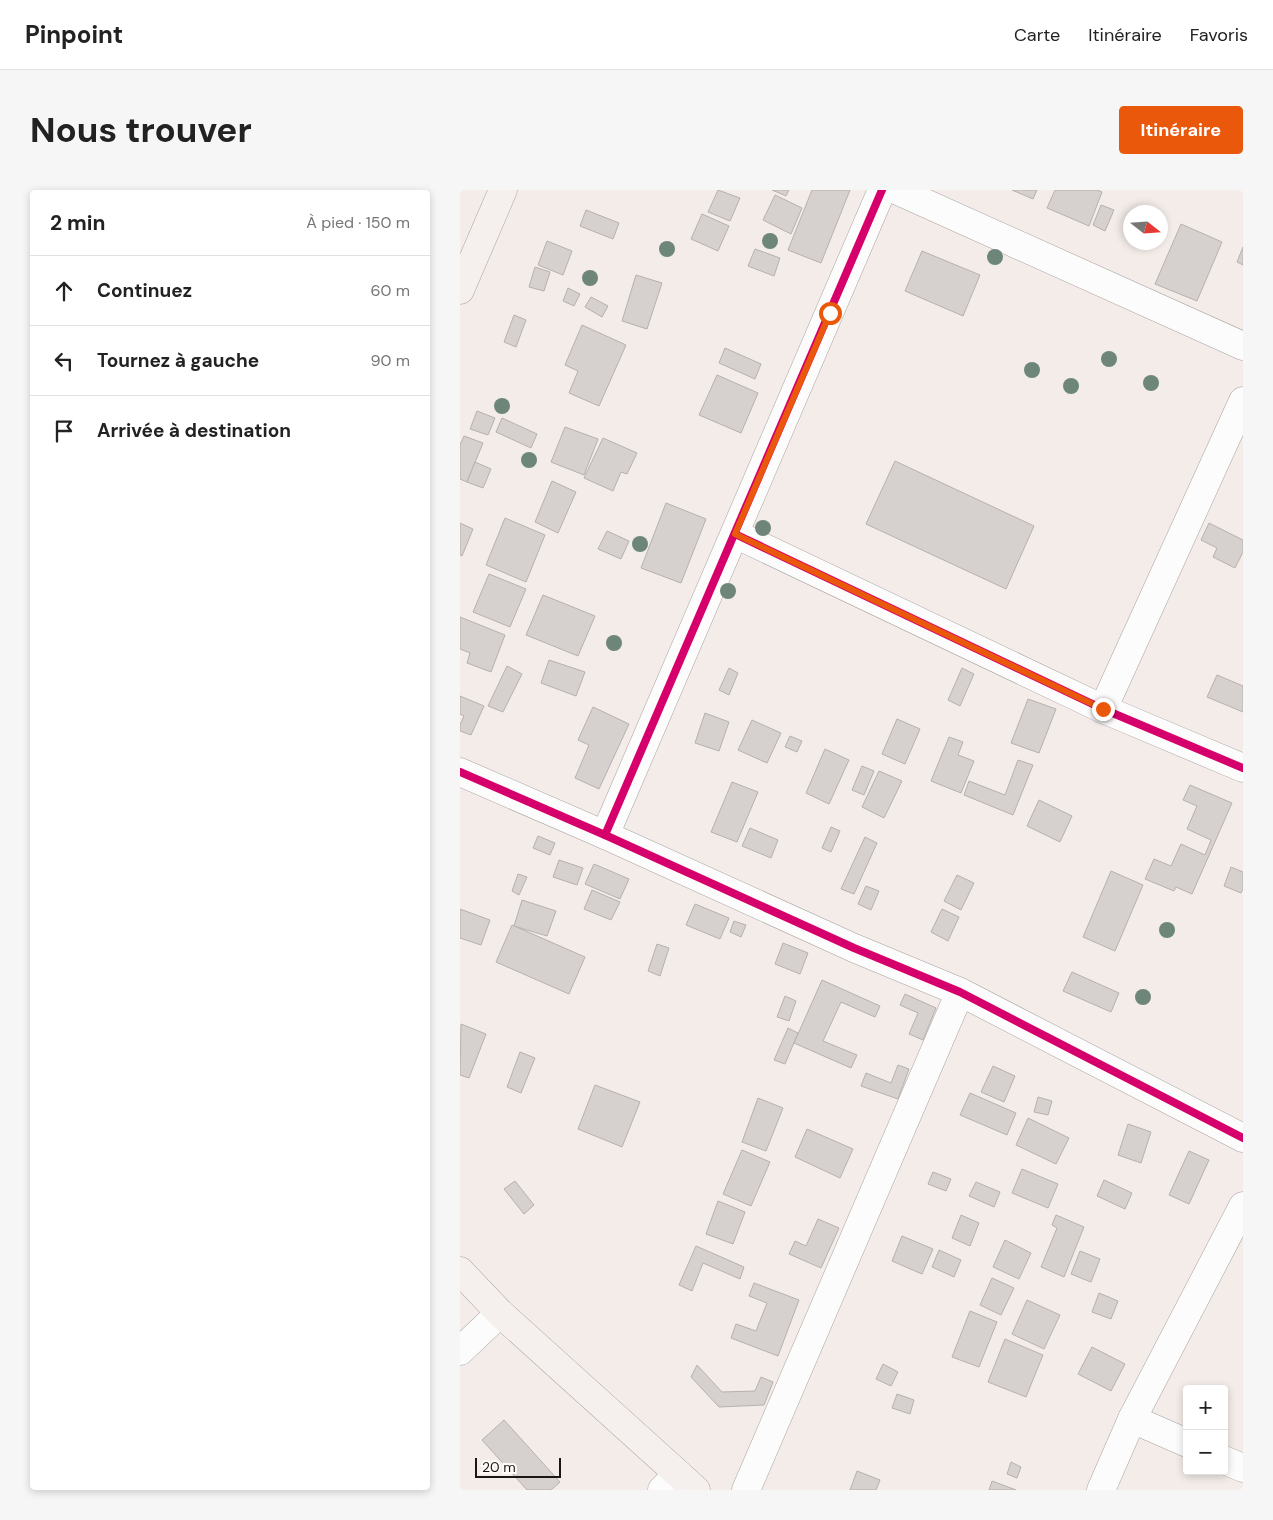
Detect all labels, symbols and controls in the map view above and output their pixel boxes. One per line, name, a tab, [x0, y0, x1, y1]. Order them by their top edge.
text: Pinpoint	[25, 19, 123, 50]
text: Carte	[1014, 23, 1060, 47]
text: Itinéraire	[1088, 23, 1162, 47]
text: Favoris	[1190, 23, 1248, 47]
button: Itinéraire	[1119, 106, 1243, 154]
text: Nous trouver	[30, 107, 252, 153]
north arrow	[1123, 205, 1168, 250]
text: 2 min	[50, 209, 106, 237]
text: À pied · 150 m	[306, 212, 410, 233]
icon: ahead	[50, 277, 78, 305]
text: Continuez	[97, 278, 192, 303]
text: 60 m	[370, 280, 410, 301]
route start	[819, 302, 842, 325]
icon: left	[50, 347, 78, 375]
text: Tournez à gauche	[97, 348, 259, 373]
text: 90 m	[370, 350, 410, 371]
icon: arrive	[50, 417, 78, 445]
text: Arrivée à destination	[97, 418, 291, 443]
route end	[1092, 698, 1115, 721]
map controls	[1183, 1385, 1228, 1475]
button: +	[1183, 1385, 1228, 1430]
button: −	[1183, 1430, 1228, 1475]
scale bar	[475, 1455, 561, 1478]
text: 20 m	[482, 1458, 516, 1476]

